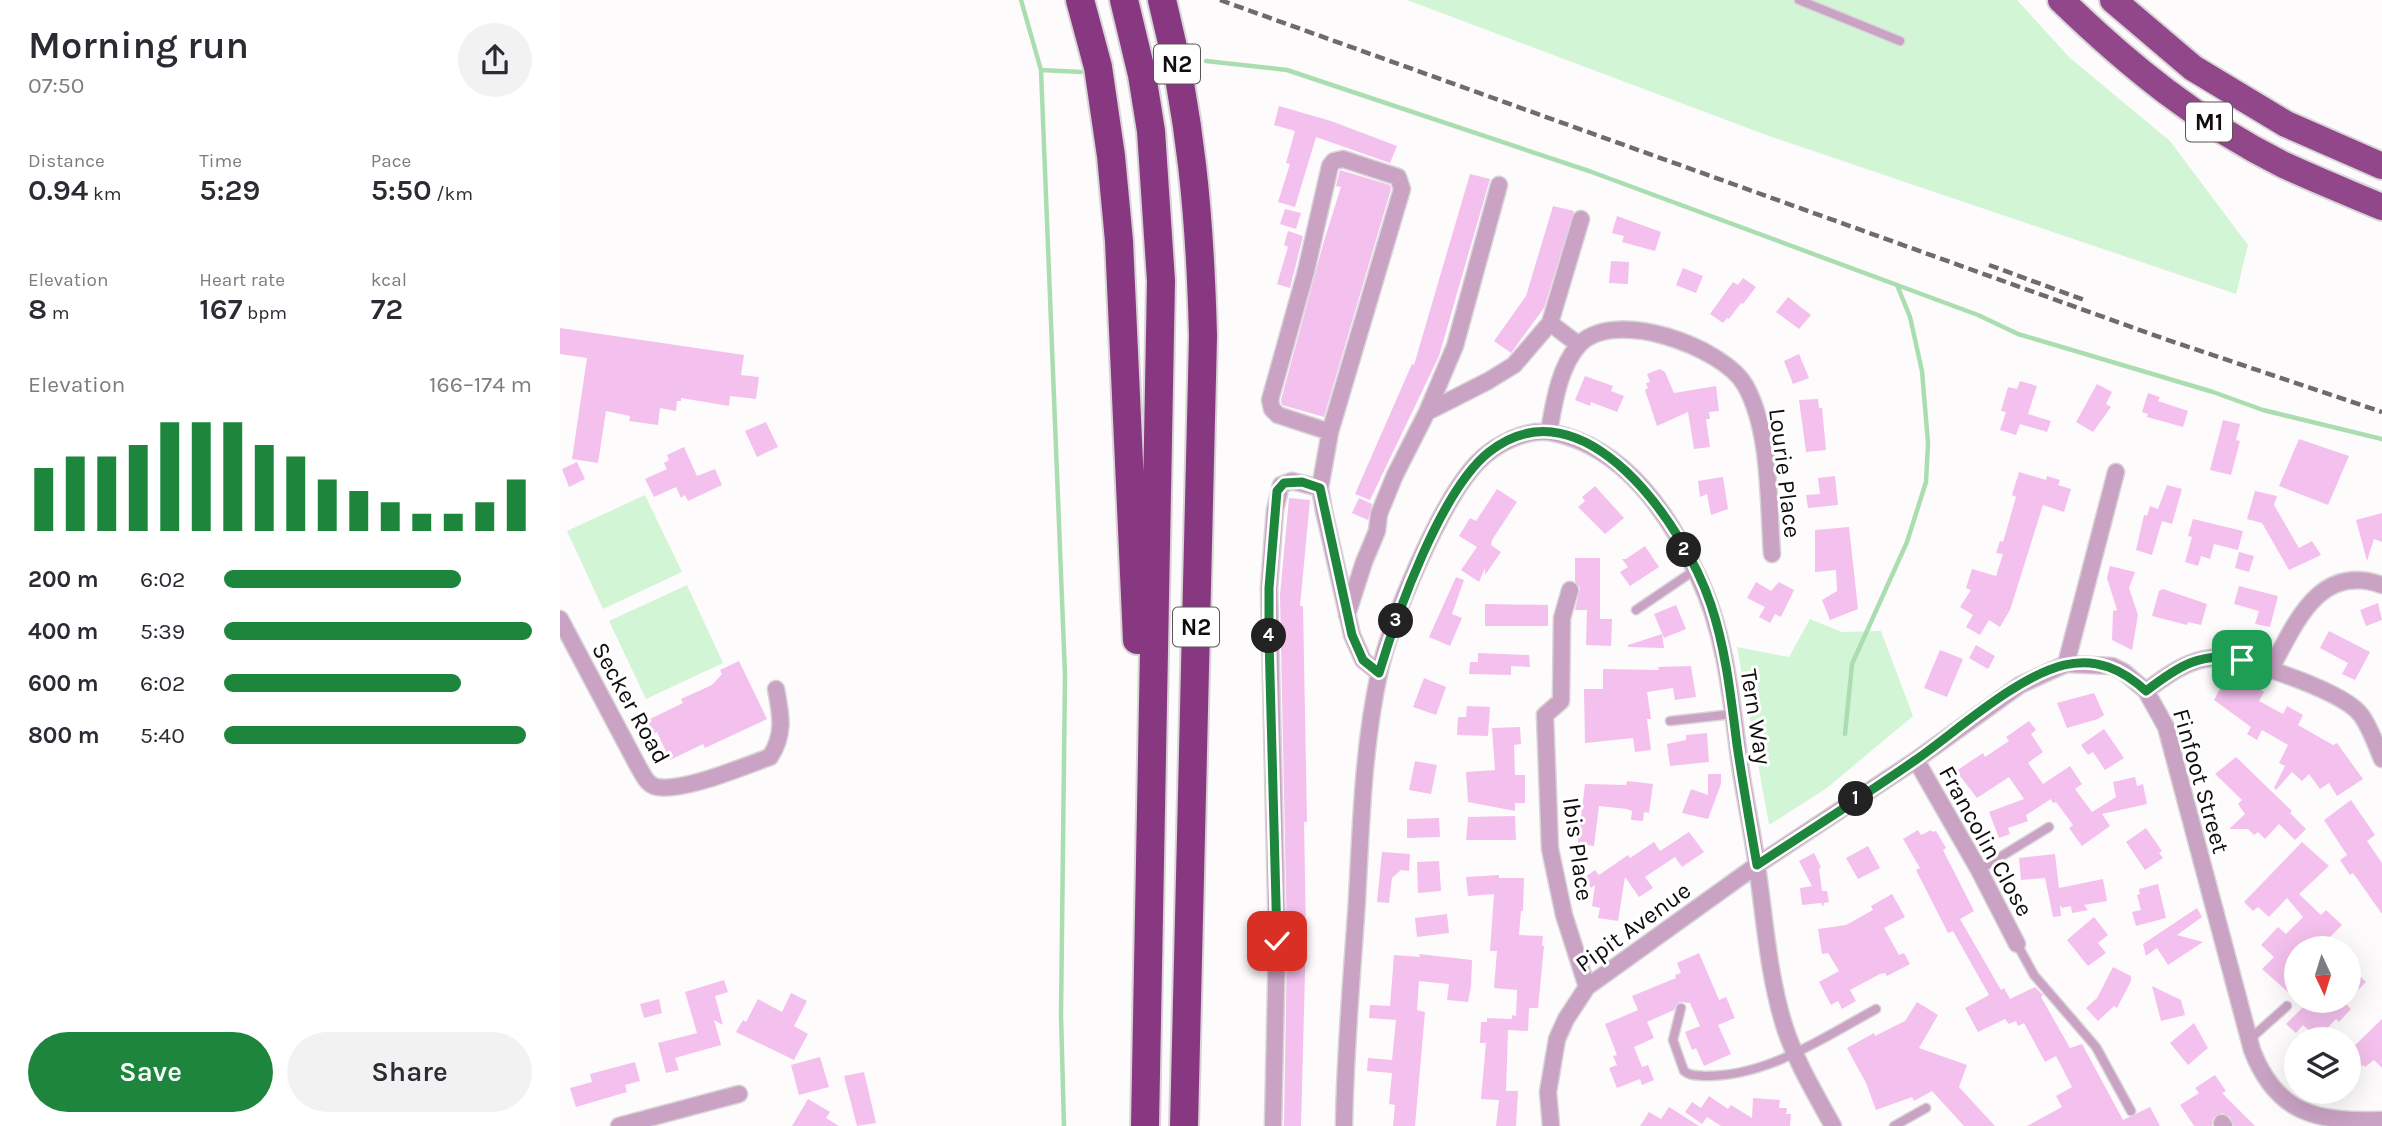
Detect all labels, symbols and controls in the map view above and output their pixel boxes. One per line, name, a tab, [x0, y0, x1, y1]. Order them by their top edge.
text: Morning run	[28, 23, 249, 68]
button: share	[458, 23, 532, 97]
road number: N2	[1154, 44, 1200, 83]
text: 07:50	[28, 72, 84, 99]
road number: M1	[2186, 102, 2232, 141]
text: Distance	[28, 150, 105, 172]
text: Time	[199, 150, 242, 172]
text: Pace	[371, 150, 411, 172]
text: 0.94	[28, 172, 88, 208]
text: 5:29	[199, 172, 260, 208]
text: 5:50	[371, 172, 432, 208]
text: km	[88, 183, 121, 205]
text: /km	[432, 183, 473, 205]
text: Elevation	[28, 269, 108, 291]
text: Heart rate	[199, 269, 285, 291]
text: kcal	[371, 269, 407, 291]
text: 8	[28, 291, 47, 327]
text: 167	[199, 291, 242, 327]
text: 72	[371, 291, 403, 327]
text: m	[47, 302, 69, 324]
text: bpm	[242, 302, 287, 324]
text: Elevation	[28, 371, 125, 398]
text: 166–174 m	[429, 371, 532, 398]
street label: Lourie Place	[1763, 406, 1807, 540]
pin: 2	[1666, 532, 1702, 568]
text: 2	[1678, 538, 1689, 560]
text: 200 m	[28, 566, 99, 593]
text: 6:02	[140, 566, 185, 593]
pin: 3	[1378, 604, 1414, 638]
road number: N2	[1173, 608, 1219, 646]
text: 3	[1390, 609, 1401, 631]
text: 400 m	[28, 618, 98, 645]
text: 5:39	[140, 618, 185, 645]
pin: 4	[1252, 618, 1286, 654]
text: 4	[1263, 624, 1274, 646]
pin	[2212, 630, 2272, 690]
street label: Secker Road	[586, 637, 676, 769]
icon: arrive	[2223, 641, 2261, 679]
street label: Tern Way	[1735, 667, 1777, 767]
text: 600 m	[28, 670, 99, 697]
text: 6:02	[140, 670, 185, 697]
street label: Finfoot Street	[2167, 705, 2235, 857]
text: 800 m	[28, 722, 100, 749]
text: 5:40	[140, 722, 185, 749]
street label: Francolin Close	[1933, 761, 2039, 921]
pin: 1	[1838, 782, 1874, 816]
text: 1	[1852, 787, 1859, 809]
street label: Ibis Place	[1557, 795, 1599, 903]
street label: Pipit Avenue	[1570, 876, 1696, 978]
pin	[1247, 911, 1307, 971]
icon: check	[1258, 922, 1296, 960]
north arrow	[2284, 936, 2361, 1013]
map controls	[2284, 936, 2361, 1104]
button: layers	[2284, 1027, 2361, 1104]
button: Save	[28, 1032, 273, 1112]
button: Share	[287, 1032, 532, 1112]

